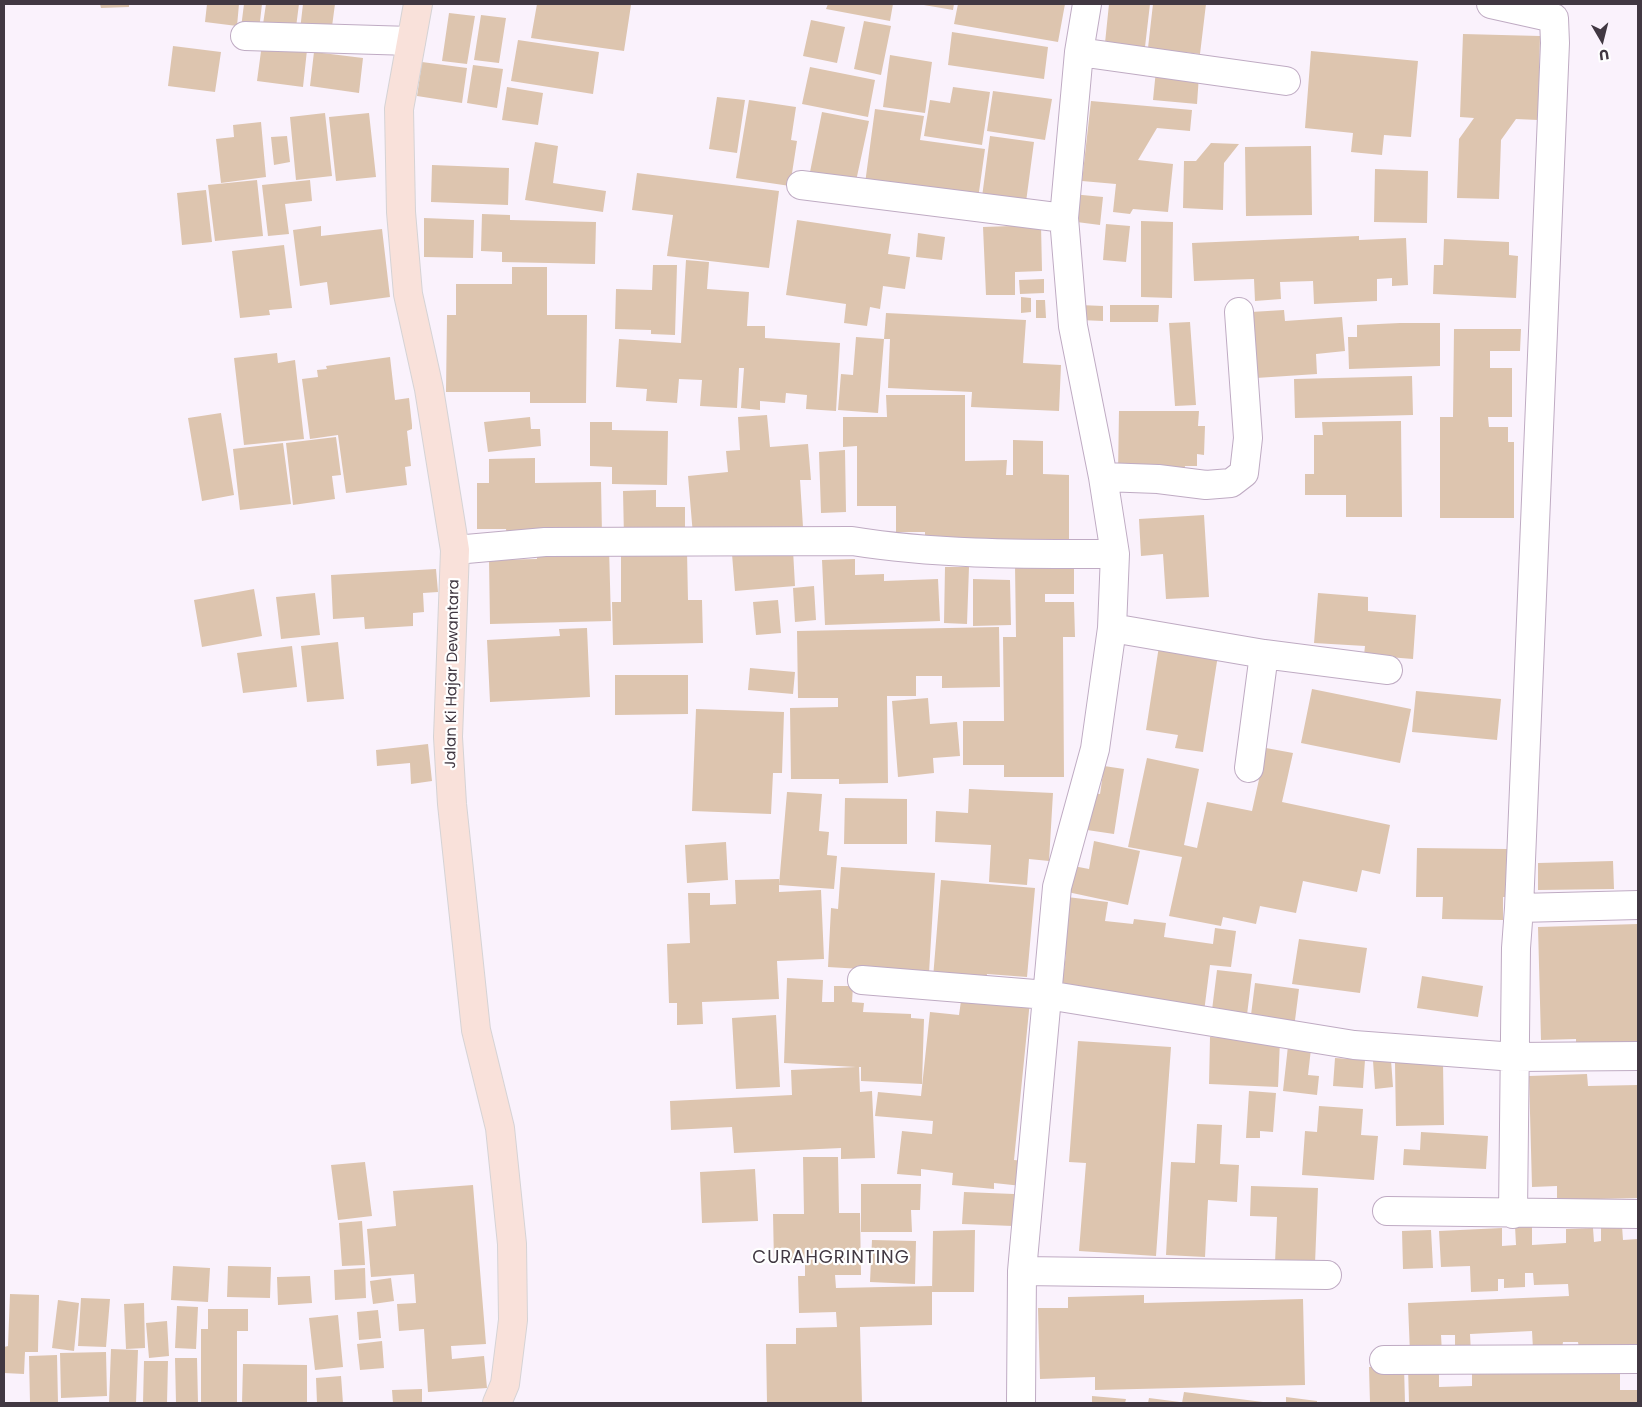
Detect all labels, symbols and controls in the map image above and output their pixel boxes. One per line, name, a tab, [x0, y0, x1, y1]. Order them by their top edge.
north arrow	[1577, 15, 1627, 65]
text: U	[1598, 44, 1610, 65]
street label: Jalan Ki Hajar Dewantara	[442, 579, 464, 769]
district label: CURAHGRINTING	[751, 1247, 911, 1269]

